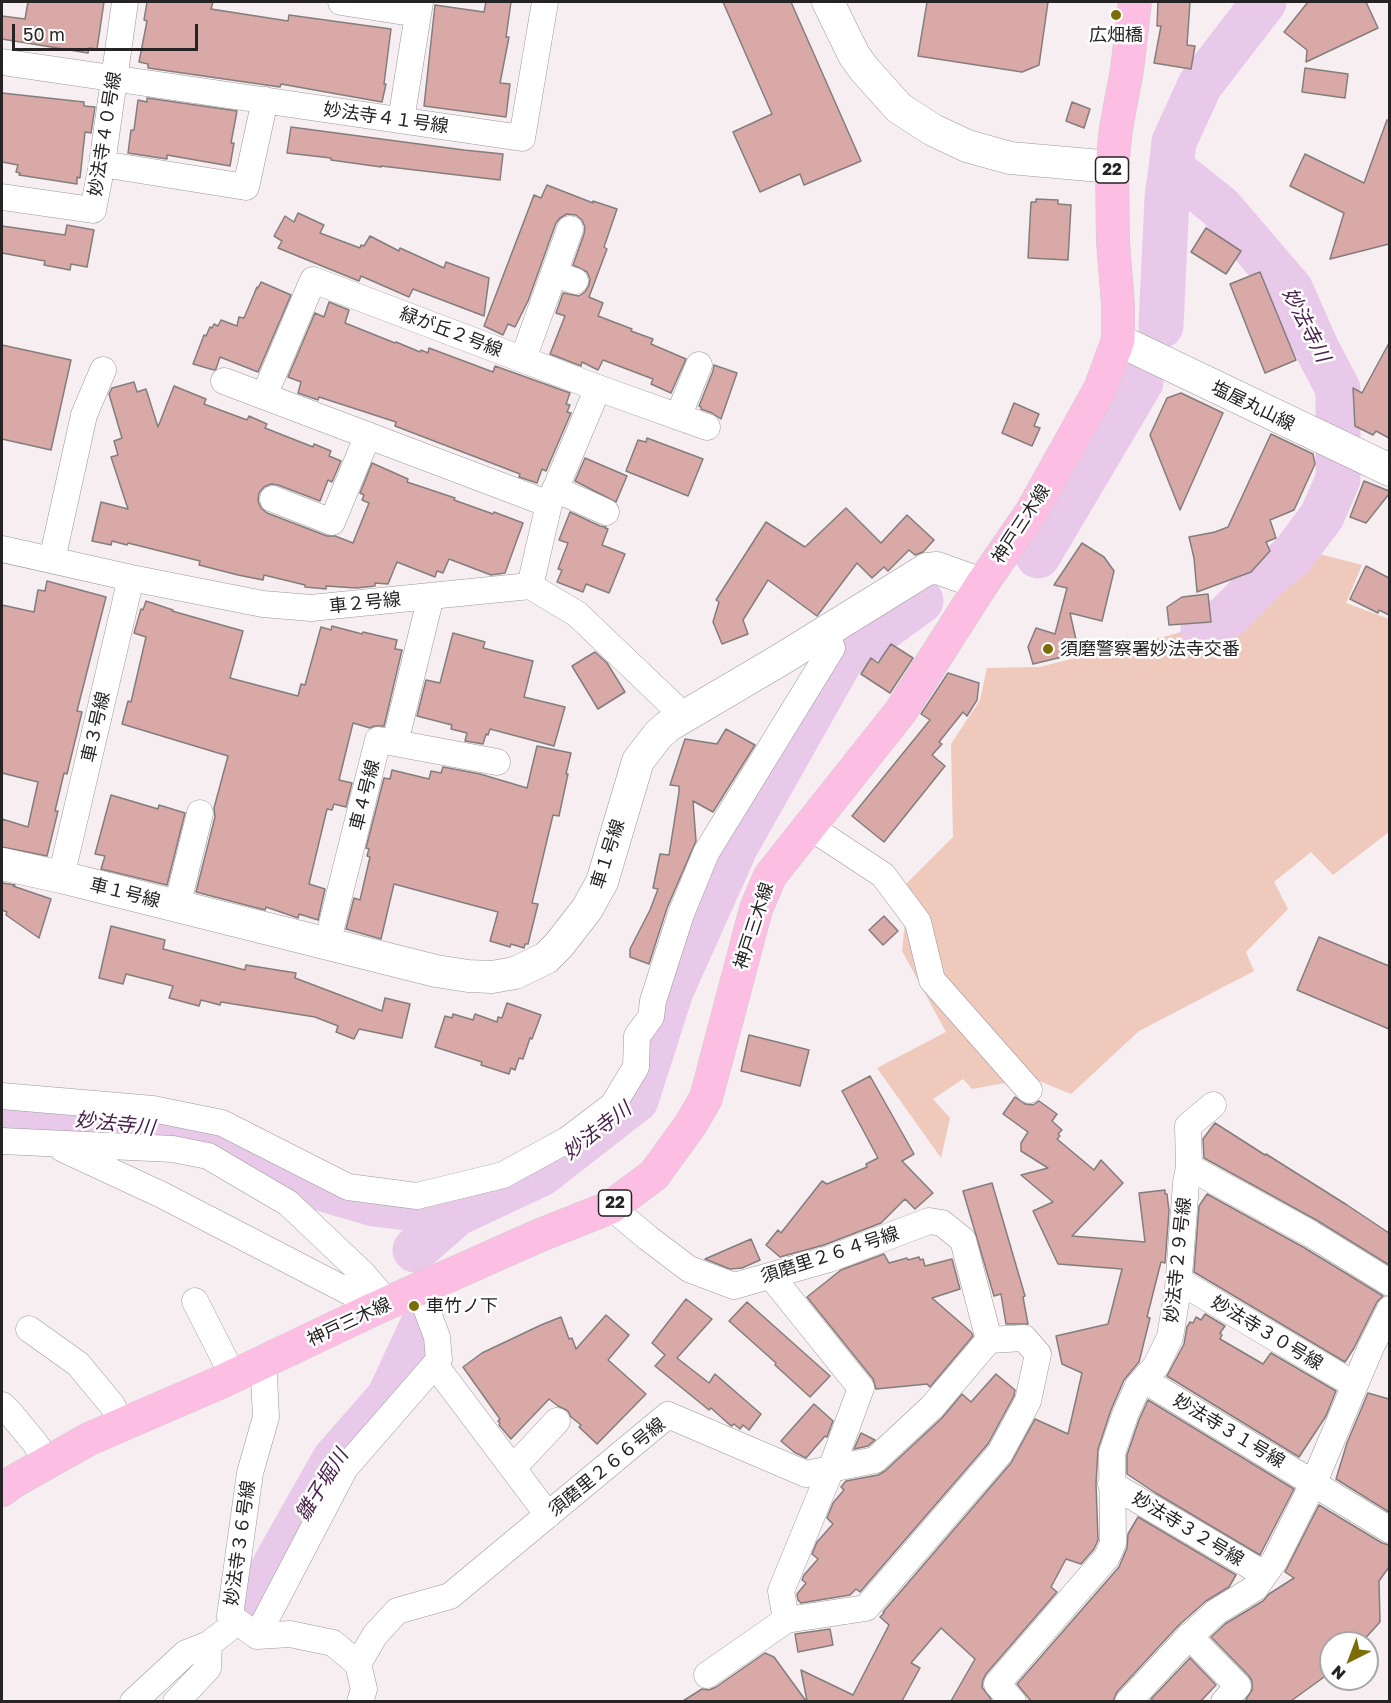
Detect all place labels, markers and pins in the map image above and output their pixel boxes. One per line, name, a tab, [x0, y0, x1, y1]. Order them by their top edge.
marker: 広畑橋	[1109, 8, 1123, 22]
place label: 広畑橋	[1089, 24, 1143, 46]
place label: 須磨警察署妙法寺交番	[1060, 638, 1240, 660]
marker: 須磨警察署妙法寺交番	[1041, 642, 1055, 656]
place label: 車竹ノ下	[426, 1295, 498, 1317]
marker: 車竹ノ下	[407, 1299, 421, 1313]

